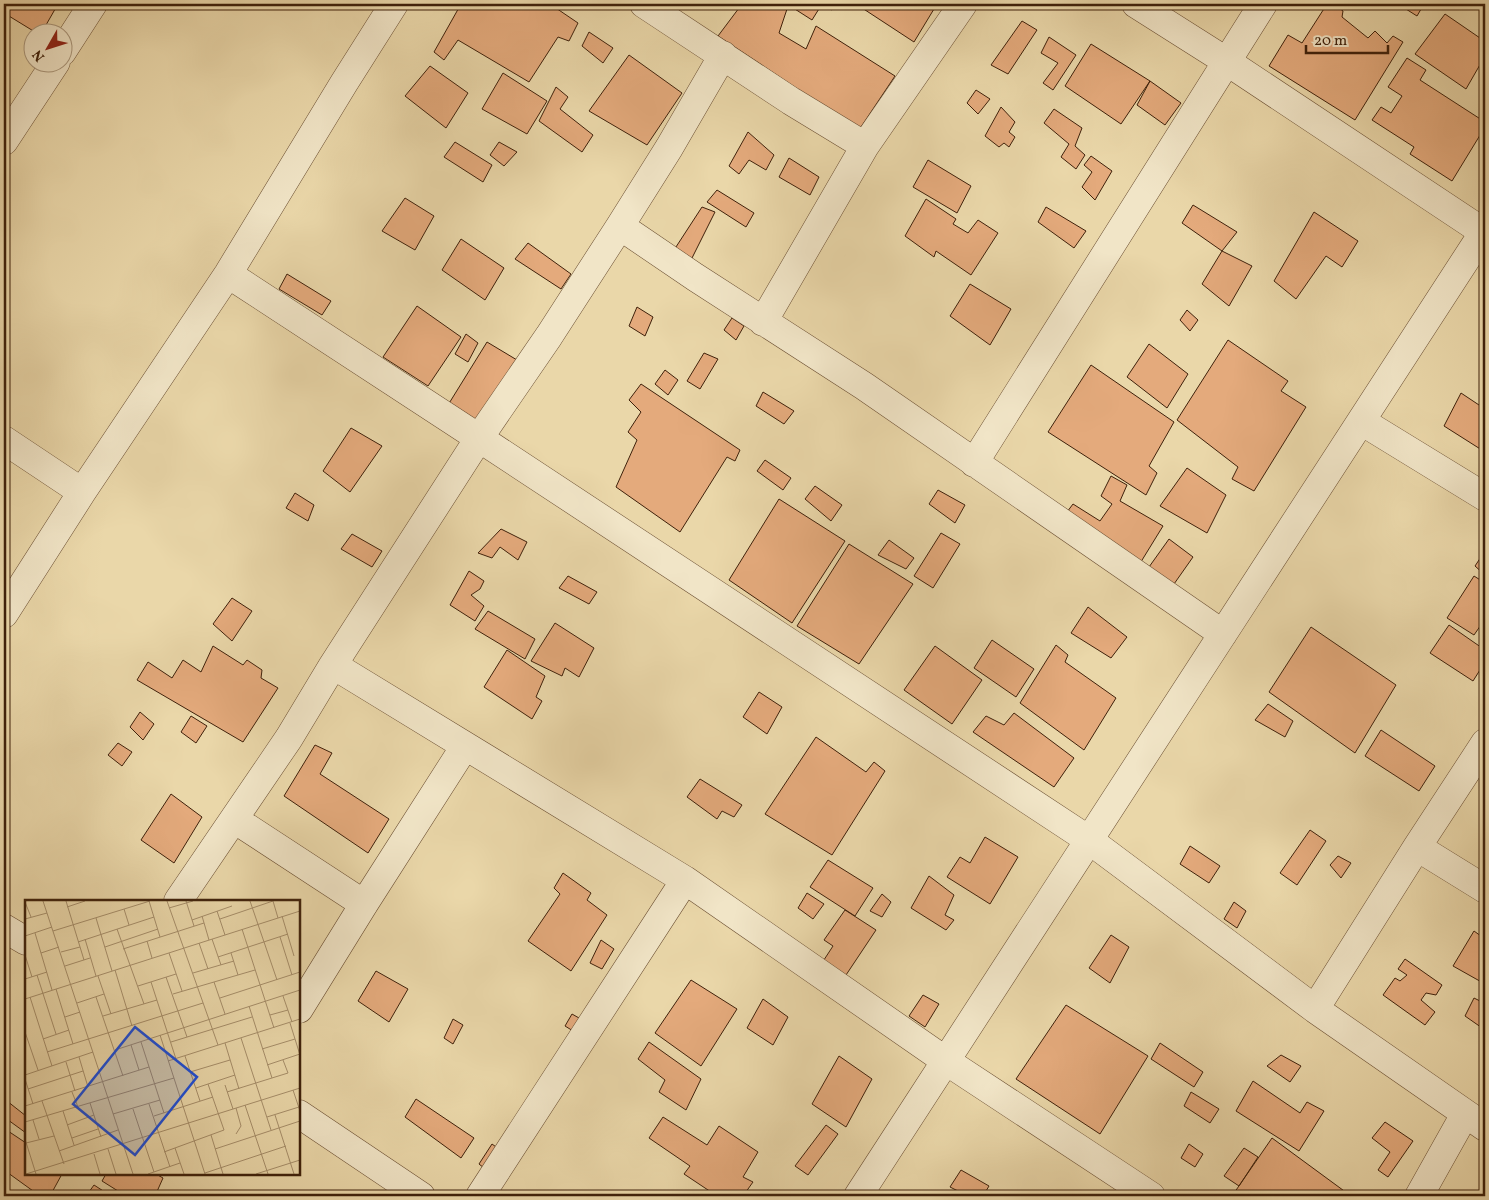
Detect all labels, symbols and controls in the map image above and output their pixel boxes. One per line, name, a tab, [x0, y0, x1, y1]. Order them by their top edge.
north arrow	[22, 22, 72, 72]
scale bar	[1306, 22, 1389, 54]
text: 20 m	[1314, 31, 1347, 52]
text: N	[28, 45, 50, 65]
inset map	[25, 900, 300, 1175]

